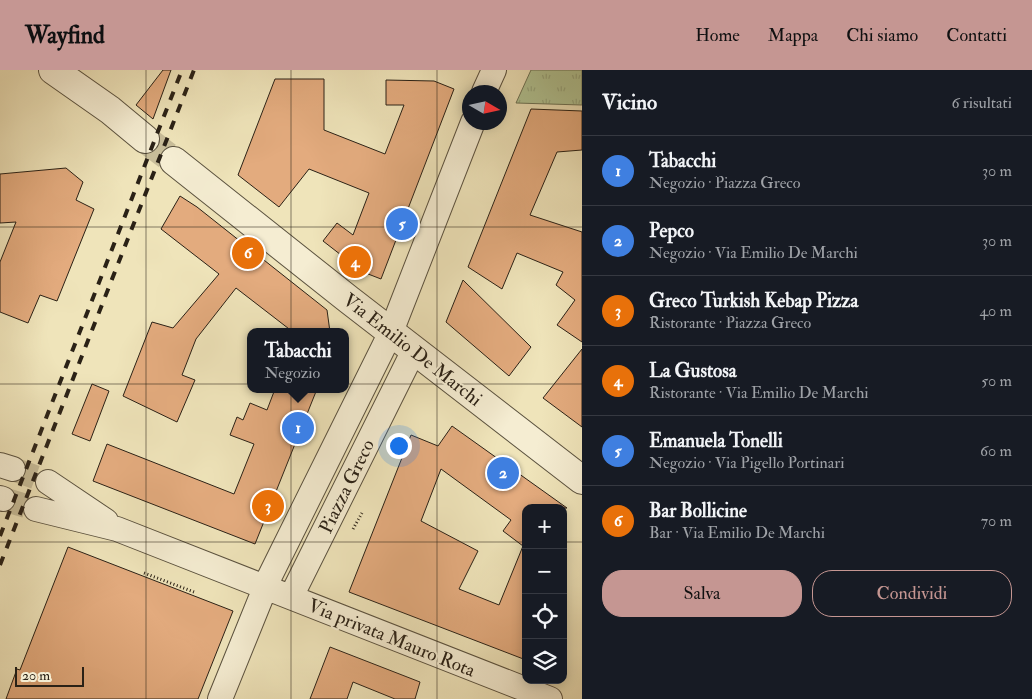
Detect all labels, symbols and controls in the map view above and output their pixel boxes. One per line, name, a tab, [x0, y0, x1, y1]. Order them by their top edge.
text: Wayfind	[25, 20, 105, 51]
text: Home	[695, 24, 740, 47]
text: Mappa	[768, 24, 818, 47]
text: Chi siamo	[846, 24, 918, 47]
text: Contatti	[946, 24, 1007, 47]
north arrow	[462, 85, 507, 130]
text: Vicino	[602, 89, 657, 116]
text: 6 risultati	[951, 93, 1012, 113]
text: Tabacchi	[649, 149, 716, 173]
text: 1	[615, 161, 621, 181]
text: 30 m	[982, 161, 1012, 181]
text: Negozio · Piazza Greco	[649, 173, 800, 193]
pin: 5	[386, 205, 418, 243]
text: Pepco	[649, 219, 694, 243]
text: 2	[614, 231, 622, 251]
text: 30 m	[982, 231, 1012, 251]
pin: 6	[232, 234, 264, 272]
pin: 4	[339, 243, 371, 281]
text: Negozio · Via Emilio De Marchi	[649, 243, 858, 263]
street label: Via Emilio De Marchi	[338, 288, 487, 412]
text: Greco Turkish Kebap Pizza	[649, 289, 858, 313]
text: 3	[615, 301, 621, 321]
text: 40 m	[979, 301, 1012, 321]
text: Ristorante · Piazza Greco	[649, 313, 811, 333]
popup	[247, 328, 349, 393]
text: Tabacchi	[264, 339, 332, 363]
text: La Gustosa	[649, 359, 736, 383]
text: Negozio	[264, 363, 320, 383]
text: 4	[614, 371, 622, 391]
text: 50 m	[981, 371, 1012, 391]
text: Ristorante · Via Emilio De Marchi	[649, 383, 869, 403]
pin: 1	[282, 409, 314, 447]
text: Emanuela Tonelli	[649, 429, 783, 453]
your location	[386, 433, 412, 459]
street label: Piazza Greco	[314, 435, 380, 537]
text: 5	[614, 441, 622, 461]
text: 60 m	[980, 441, 1012, 461]
text: Negozio · Via Pigello Portinari	[649, 453, 845, 473]
pin: 2	[487, 454, 519, 492]
pin: 3	[252, 487, 284, 525]
text: Bar Bollicine	[649, 499, 747, 523]
map controls	[522, 504, 567, 684]
button: +	[522, 504, 567, 549]
text: 6	[614, 511, 622, 531]
text: 70 m	[981, 511, 1012, 531]
text: Bar · Via Emilio De Marchi	[649, 523, 825, 543]
button: −	[522, 549, 567, 594]
button: Salva	[602, 570, 802, 617]
button: Condividi	[812, 570, 1012, 617]
street label: Via privata Mauro Rota	[304, 593, 479, 683]
button: locate	[522, 594, 567, 639]
button: layers	[522, 639, 567, 684]
scale bar	[15, 664, 84, 687]
text: 20 m	[22, 667, 50, 684]

